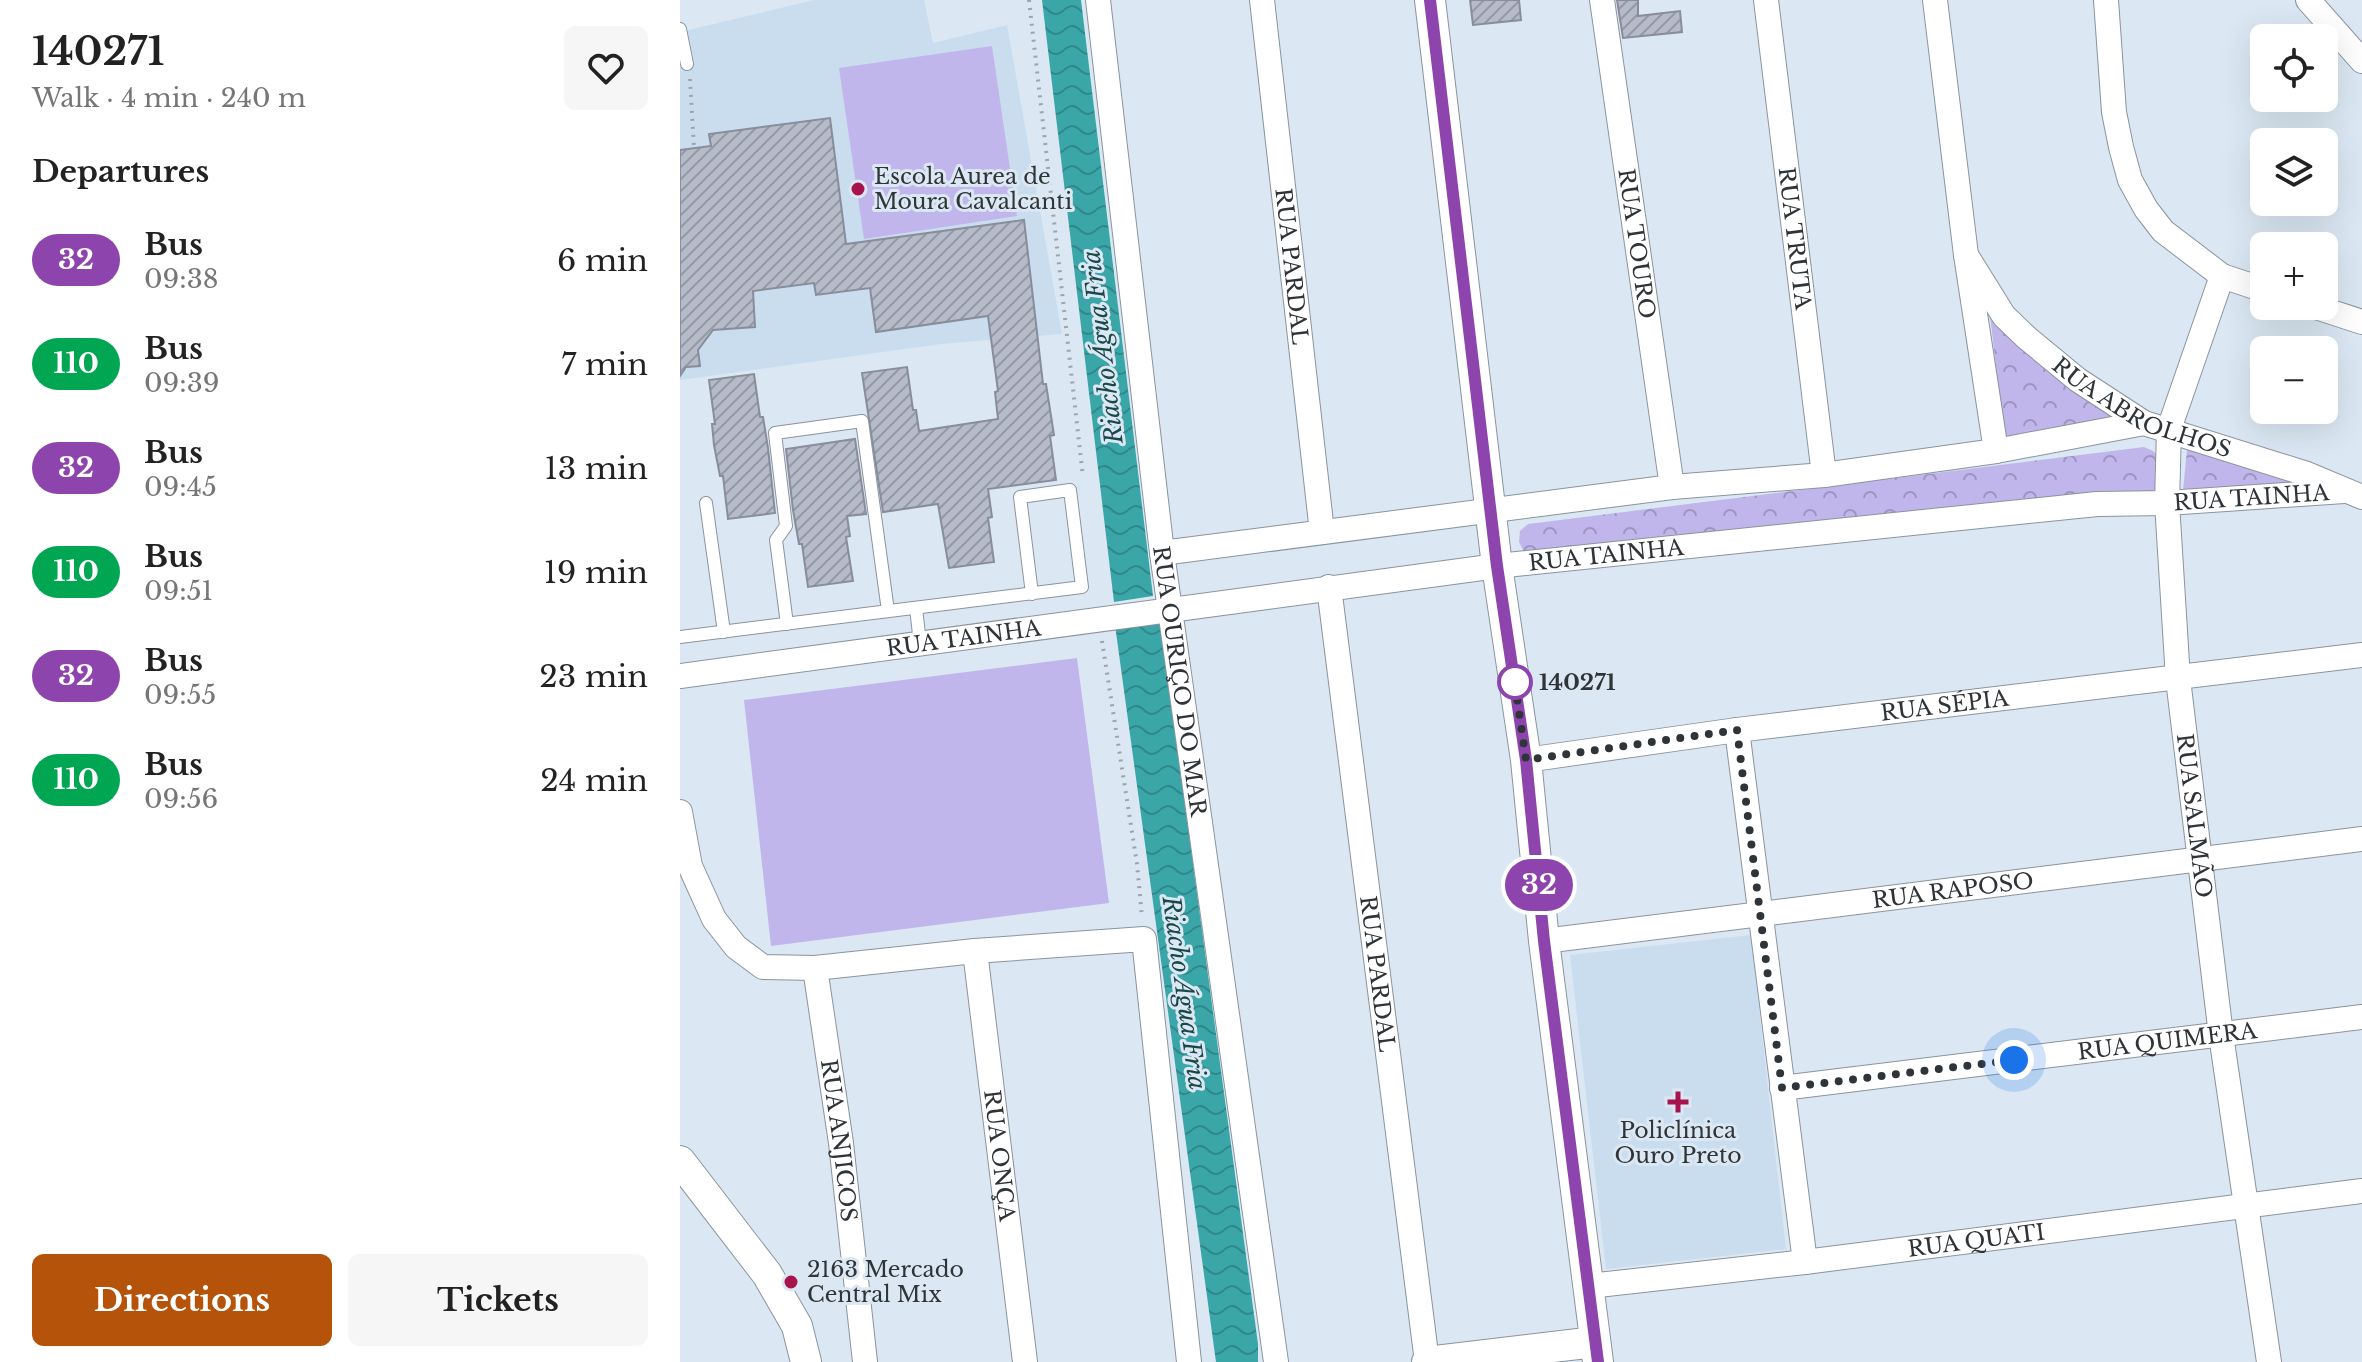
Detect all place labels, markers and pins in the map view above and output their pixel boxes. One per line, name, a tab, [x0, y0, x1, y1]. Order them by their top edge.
place label: Escola Aurea de Moura Cavalcanti	[874, 163, 1073, 215]
marker: Escola Aurea de Moura Cavalcanti	[849, 180, 867, 198]
marker: 140271	[1498, 665, 1532, 699]
place label: 140271	[1539, 669, 1616, 696]
marker: Policlínica Ouro Preto	[1667, 1091, 1689, 1113]
place label: Policlínica Ouro Preto	[1614, 1117, 1742, 1169]
place label: 2163 Mercado Central Mix	[807, 1256, 964, 1308]
marker: 2163 Mercado Central Mix	[782, 1273, 800, 1291]

